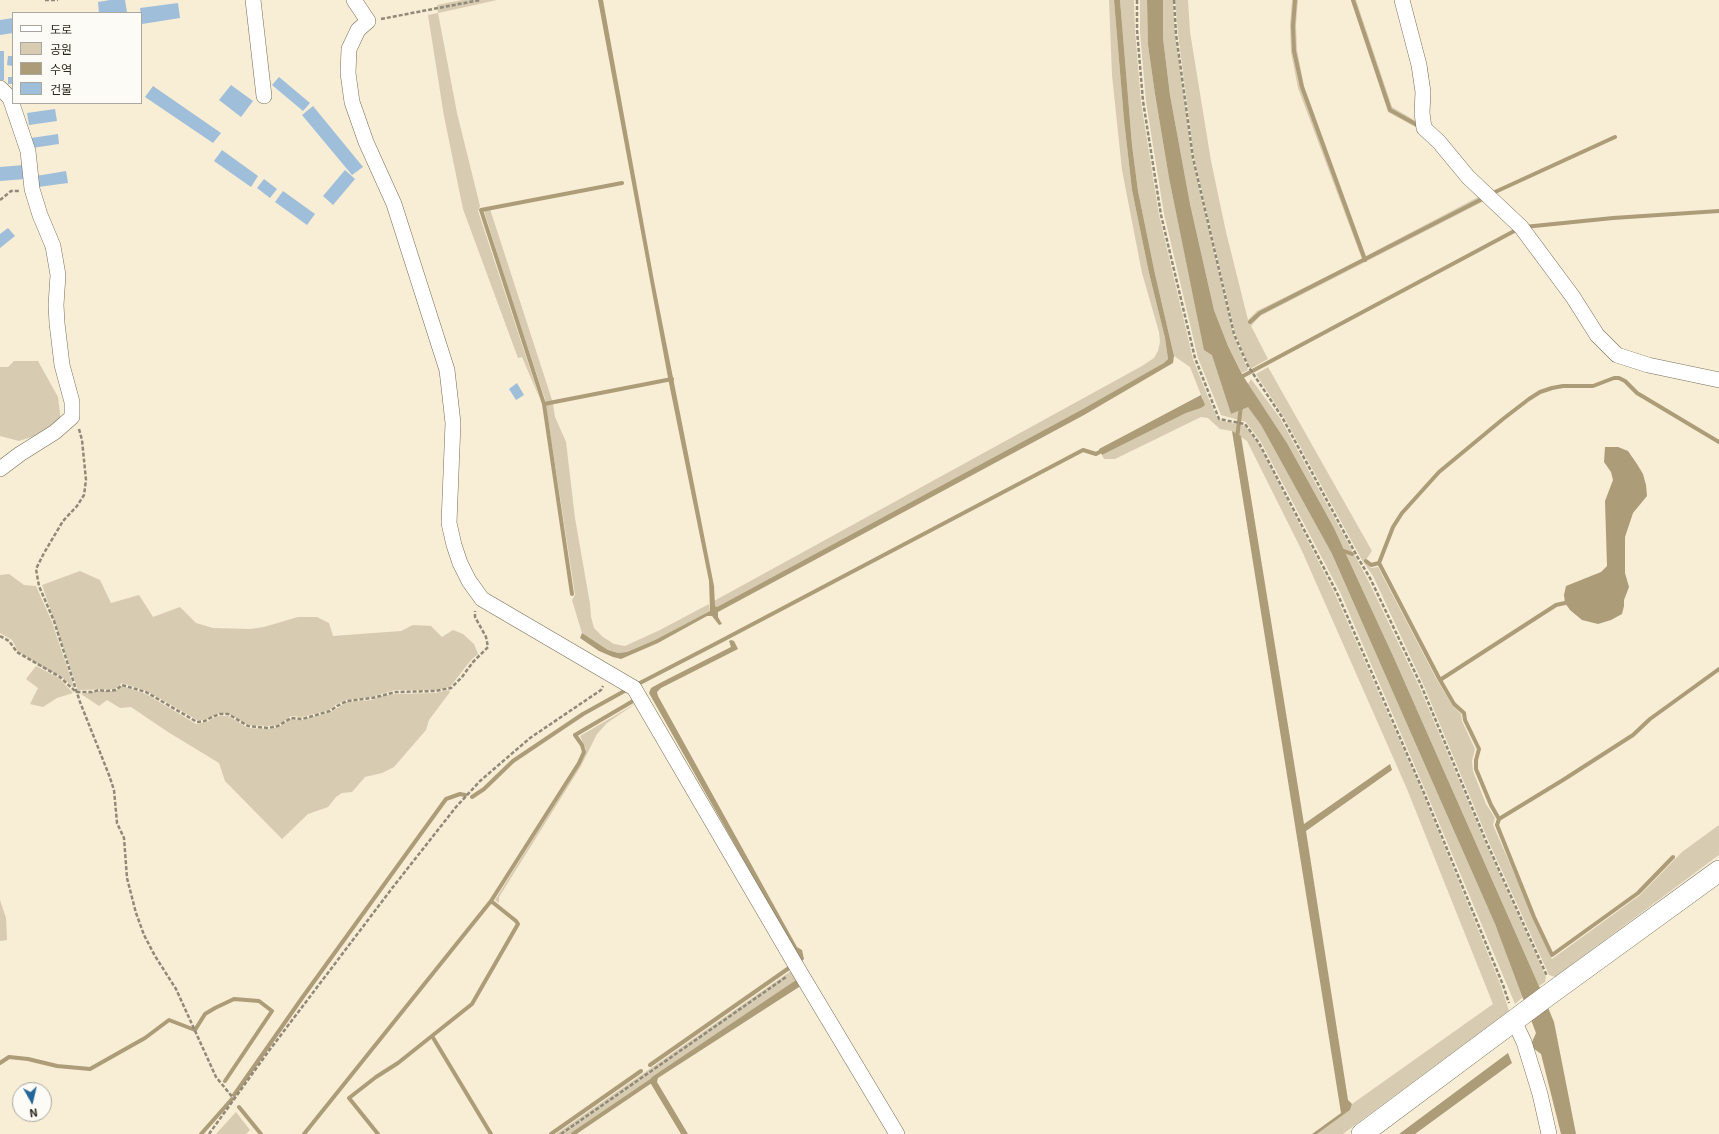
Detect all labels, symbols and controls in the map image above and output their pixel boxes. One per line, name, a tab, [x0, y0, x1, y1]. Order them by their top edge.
legend	[12, 12, 142, 104]
text: 도로	[50, 22, 72, 36]
text: 공원	[50, 42, 72, 56]
text: 수역	[50, 62, 72, 76]
text: 건물	[50, 82, 72, 96]
north arrow	[12, 1082, 52, 1122]
text: N	[29, 1106, 38, 1120]

